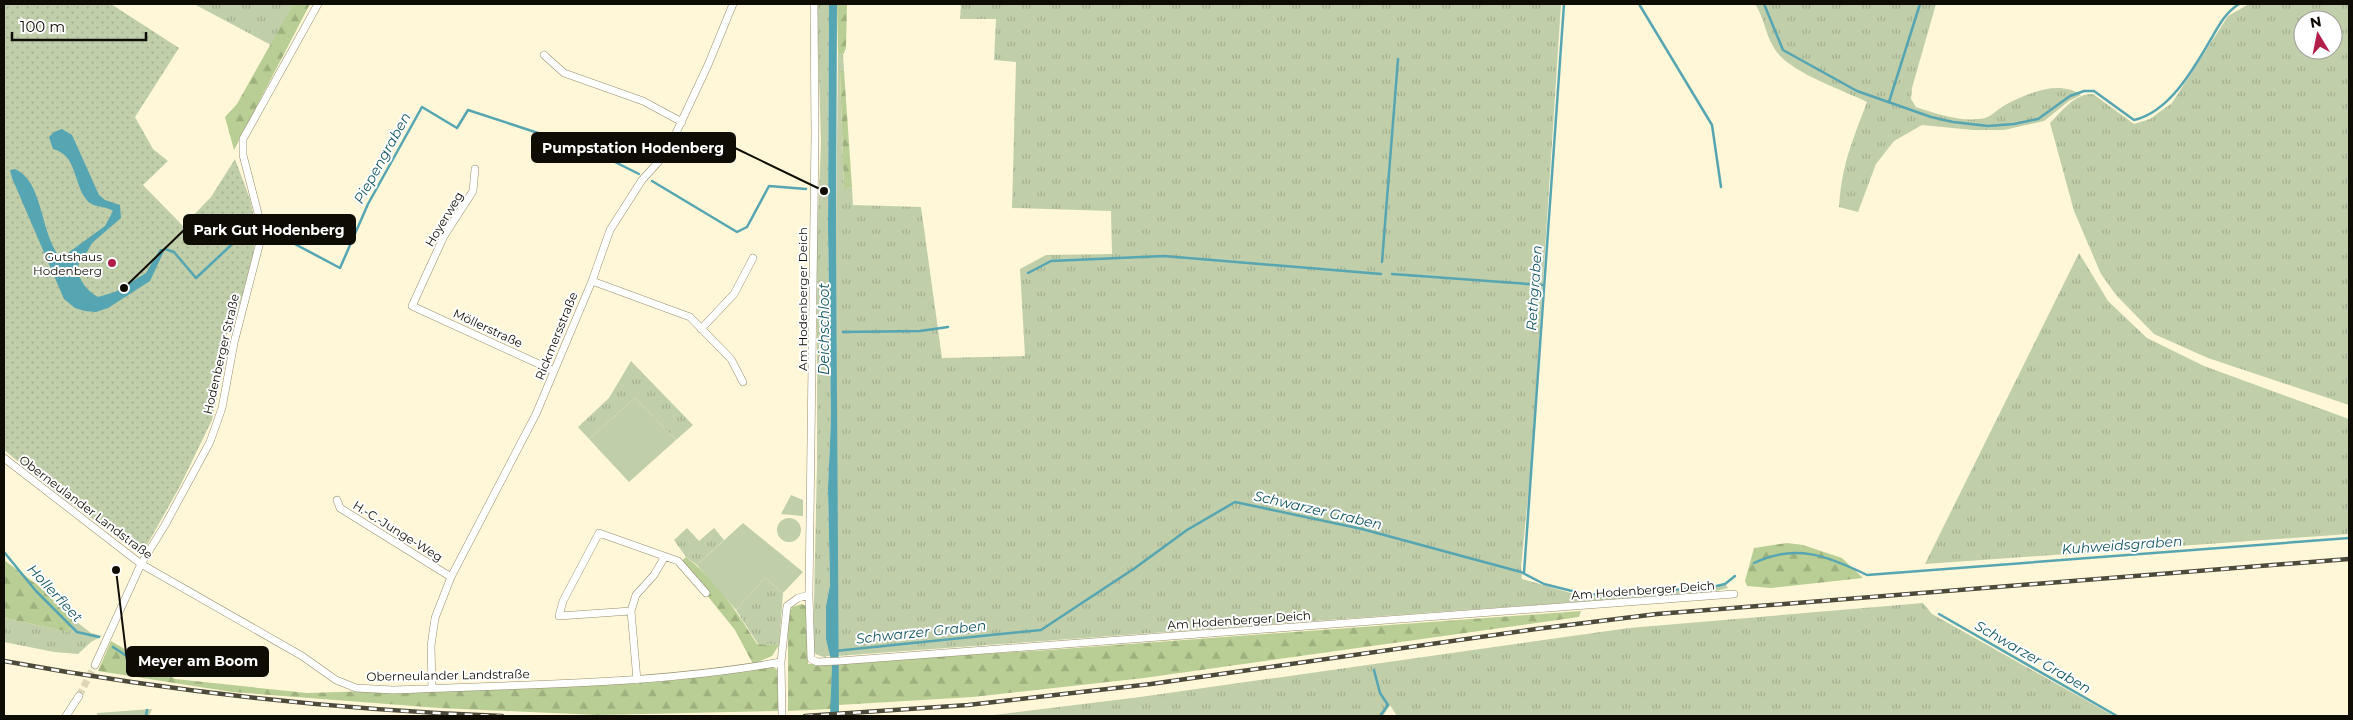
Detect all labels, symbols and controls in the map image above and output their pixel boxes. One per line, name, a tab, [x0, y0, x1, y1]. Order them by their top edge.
scale bar	[12, 10, 146, 42]
north arrow	[2293, 10, 2343, 60]
text: N	[2309, 12, 2323, 32]
text: 100 m	[20, 17, 65, 36]
water label: Piepengraben	[349, 109, 415, 207]
callout: Pumpstation Hodenberg	[532, 133, 735, 162]
text: Pumpstation Hodenberg	[542, 139, 724, 157]
street label: Hoyerweg	[422, 189, 466, 249]
callout: Park Gut Hodenberg	[184, 215, 355, 244]
text: Park Gut Hodenberg	[193, 221, 345, 239]
street label: Am Hodenberger Deich	[795, 227, 810, 371]
water label: Rethgraben	[1522, 245, 1546, 331]
place label: Gutshaus Hodenberg	[33, 249, 102, 278]
marker: Gutshaus Hodenberg	[106, 257, 118, 269]
water label: Deichschloot	[815, 283, 833, 375]
street label: Rickmersstraße	[532, 290, 580, 382]
street label: Hodenberger Straße	[200, 292, 242, 416]
street label: Möllerstraße	[451, 305, 525, 351]
street label: Oberneulander Landstraße	[16, 452, 156, 562]
water label: Schwarzer Graben	[1252, 487, 1384, 533]
street label: H.-C.-Junge-Weg	[351, 497, 445, 565]
water label: Kuhweidsgraben	[2061, 532, 2183, 558]
water label: Hollerfleet	[23, 560, 87, 626]
street label: Am Hodenberger Deich	[1571, 577, 1715, 603]
street label: Am Hodenberger Deich	[1167, 607, 1311, 633]
water label: Schwarzer Graben	[855, 616, 987, 648]
water label: Schwarzer Graben	[1972, 616, 2094, 698]
callout: Meyer am Boom	[127, 647, 268, 676]
text: Meyer am Boom	[138, 652, 258, 670]
street label: Oberneulander Landstraße	[366, 666, 530, 684]

